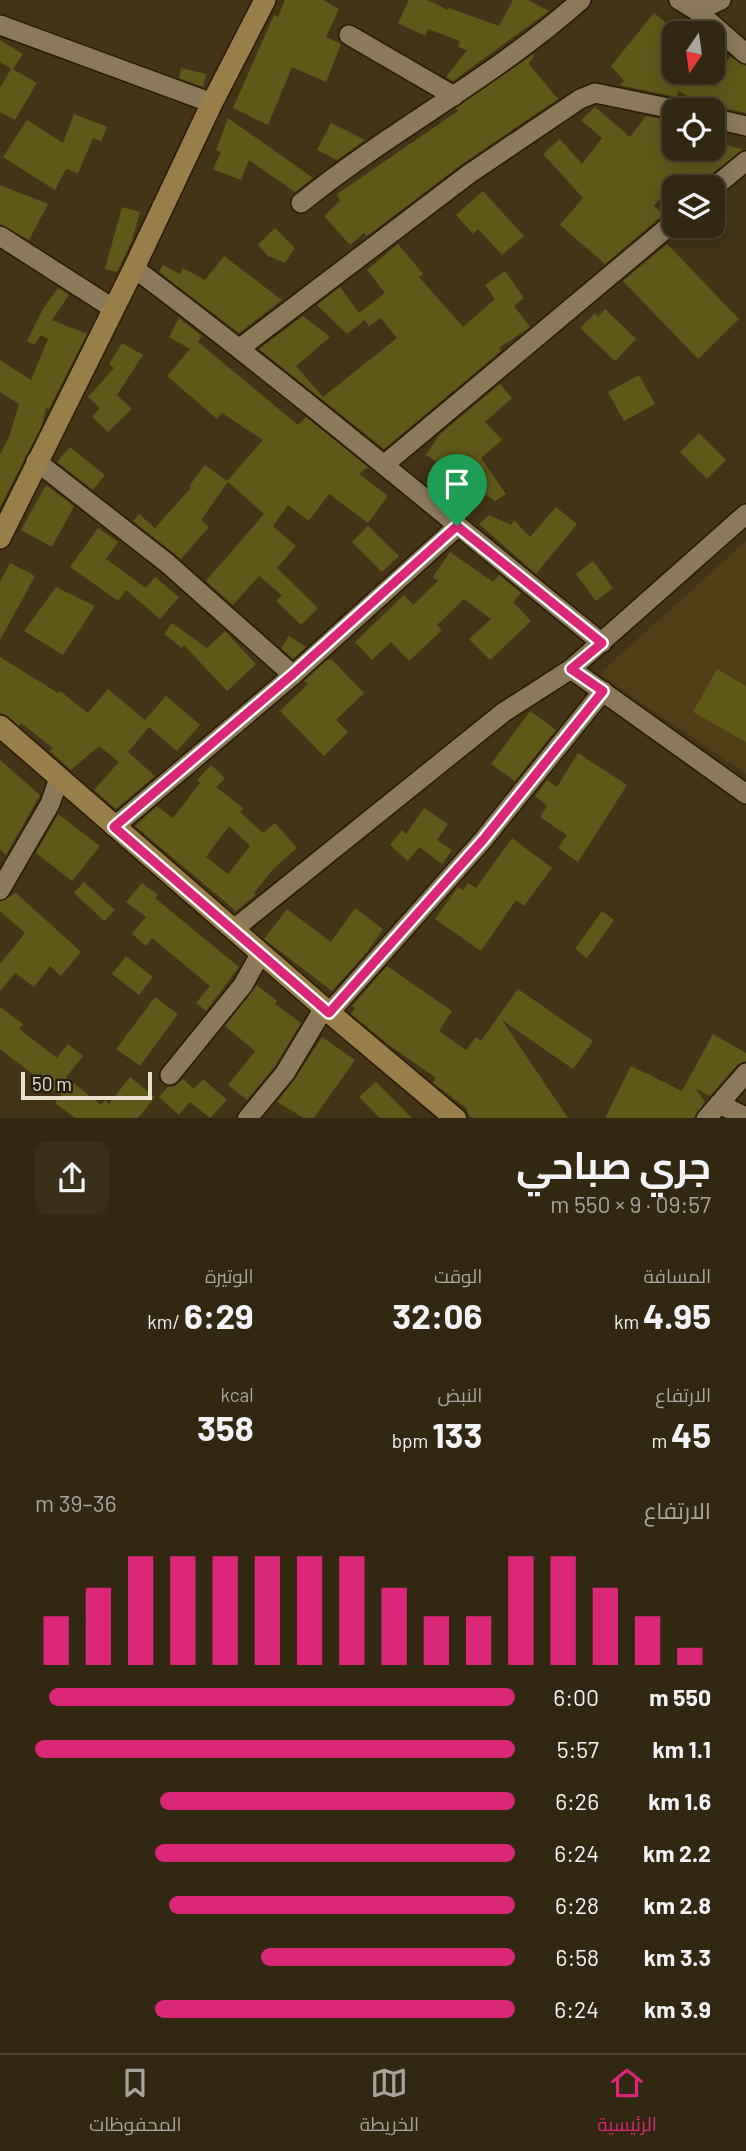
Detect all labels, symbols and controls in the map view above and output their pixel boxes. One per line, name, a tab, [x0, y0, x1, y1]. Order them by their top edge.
north arrow	[662, 21, 724, 84]
map controls	[662, 21, 725, 238]
button: locate	[662, 98, 725, 161]
button: layers	[662, 175, 725, 238]
pin	[427, 454, 487, 526]
icon: arrive	[438, 465, 476, 503]
scale bar	[21, 1070, 152, 1101]
text: 50 m	[32, 1072, 72, 1095]
button: share	[35, 1141, 109, 1215]
text: جري صباحي	[516, 1141, 711, 1187]
text: 09:57 · 9 × 550 m	[550, 1190, 711, 1218]
text: الوتيرة	[205, 1264, 254, 1287]
text: الوقت	[434, 1264, 482, 1287]
text: المسافة	[643, 1264, 711, 1287]
text: 6:29	[184, 1294, 254, 1336]
text: 32:06	[392, 1294, 482, 1336]
text: 4.95	[643, 1294, 711, 1336]
text: /km	[147, 1310, 184, 1333]
text: km	[614, 1310, 643, 1333]
text: kcal	[221, 1383, 254, 1406]
text: النبض	[438, 1383, 482, 1406]
text: الارتفاع	[655, 1383, 711, 1406]
text: 358	[197, 1406, 254, 1448]
text: 133	[432, 1413, 482, 1455]
text: 45	[671, 1413, 711, 1455]
text: bpm	[392, 1429, 432, 1452]
text: m	[651, 1429, 671, 1452]
text: 36–39 m	[35, 1489, 117, 1517]
text: الارتفاع	[644, 1496, 711, 1524]
text: 6:00	[553, 1683, 599, 1711]
text: 550 m	[649, 1683, 711, 1711]
text: 5:57	[557, 1735, 599, 1763]
text: 1.1 km	[652, 1735, 711, 1763]
text: 6:26	[555, 1787, 599, 1815]
text: 1.6 km	[648, 1787, 711, 1815]
text: 6:24	[554, 1839, 599, 1867]
text: 2.2 km	[643, 1839, 711, 1867]
text: 6:28	[555, 1891, 599, 1919]
text: 2.8 km	[643, 1891, 711, 1919]
text: 6:58	[556, 1943, 599, 1971]
text: 3.3 km	[644, 1943, 711, 1971]
text: 6:24	[554, 1995, 599, 2023]
text: 3.9 km	[644, 1995, 711, 2023]
tab: المحفوظات	[89, 2064, 182, 2142]
tab: الخريطة	[360, 2064, 419, 2142]
tab: الرئيسية	[597, 2064, 657, 2142]

